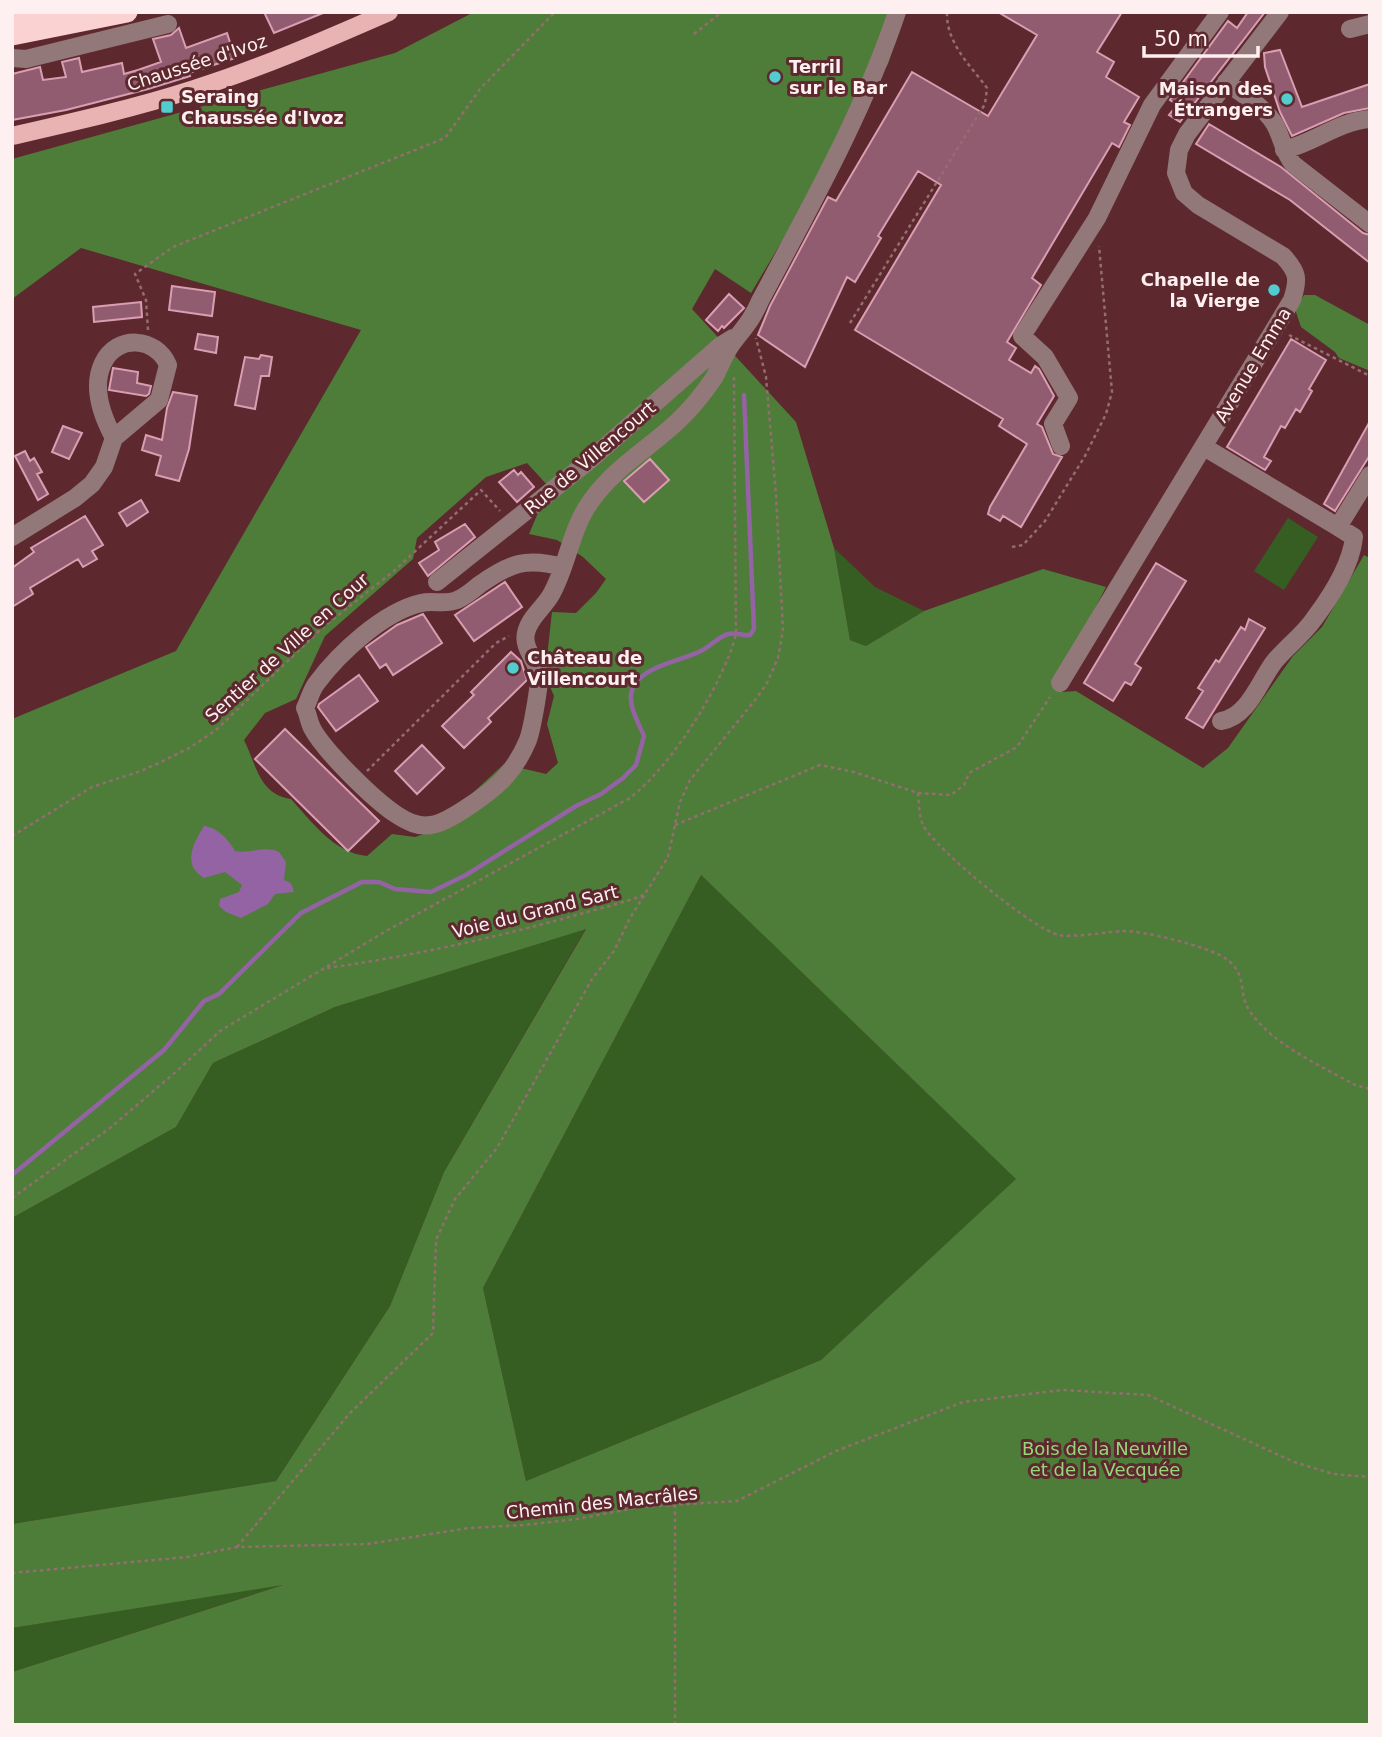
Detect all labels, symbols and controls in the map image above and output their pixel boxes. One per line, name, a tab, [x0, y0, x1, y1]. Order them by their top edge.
scale bar	[1144, 14, 1258, 58]
text: 50 m	[1154, 27, 1208, 51]
street label: Chaussée d'Ivoz	[124, 30, 269, 95]
place label: Terril sur le Bar	[789, 56, 887, 98]
marker: Terril sur le Bar	[767, 69, 783, 85]
place label: Maison des Étrangers	[1159, 78, 1273, 120]
place label: Seraing Chaussée d'Ivoz	[181, 86, 344, 128]
marker: Maison des Étrangers	[1279, 91, 1295, 107]
marker: Seraing Chaussée d'Ivoz	[159, 99, 175, 115]
place label: Chapelle de la Vierge	[1141, 269, 1260, 311]
marker: Chapelle de la Vierge	[1266, 282, 1282, 298]
street label: Avenue Emma	[1210, 304, 1295, 426]
street label: Rue de Villencourt	[520, 397, 659, 518]
street label: Sentier de Ville en Cour	[201, 568, 373, 727]
place label: Château de Villencourt	[527, 647, 642, 689]
marker: Château de Villencourt	[505, 660, 521, 676]
street label: Voie du Grand Sart	[450, 881, 620, 942]
park label: Bois de la Neuville et de la Vecquée	[1022, 1438, 1188, 1480]
street label: Chemin des Macrâles	[505, 1482, 699, 1523]

